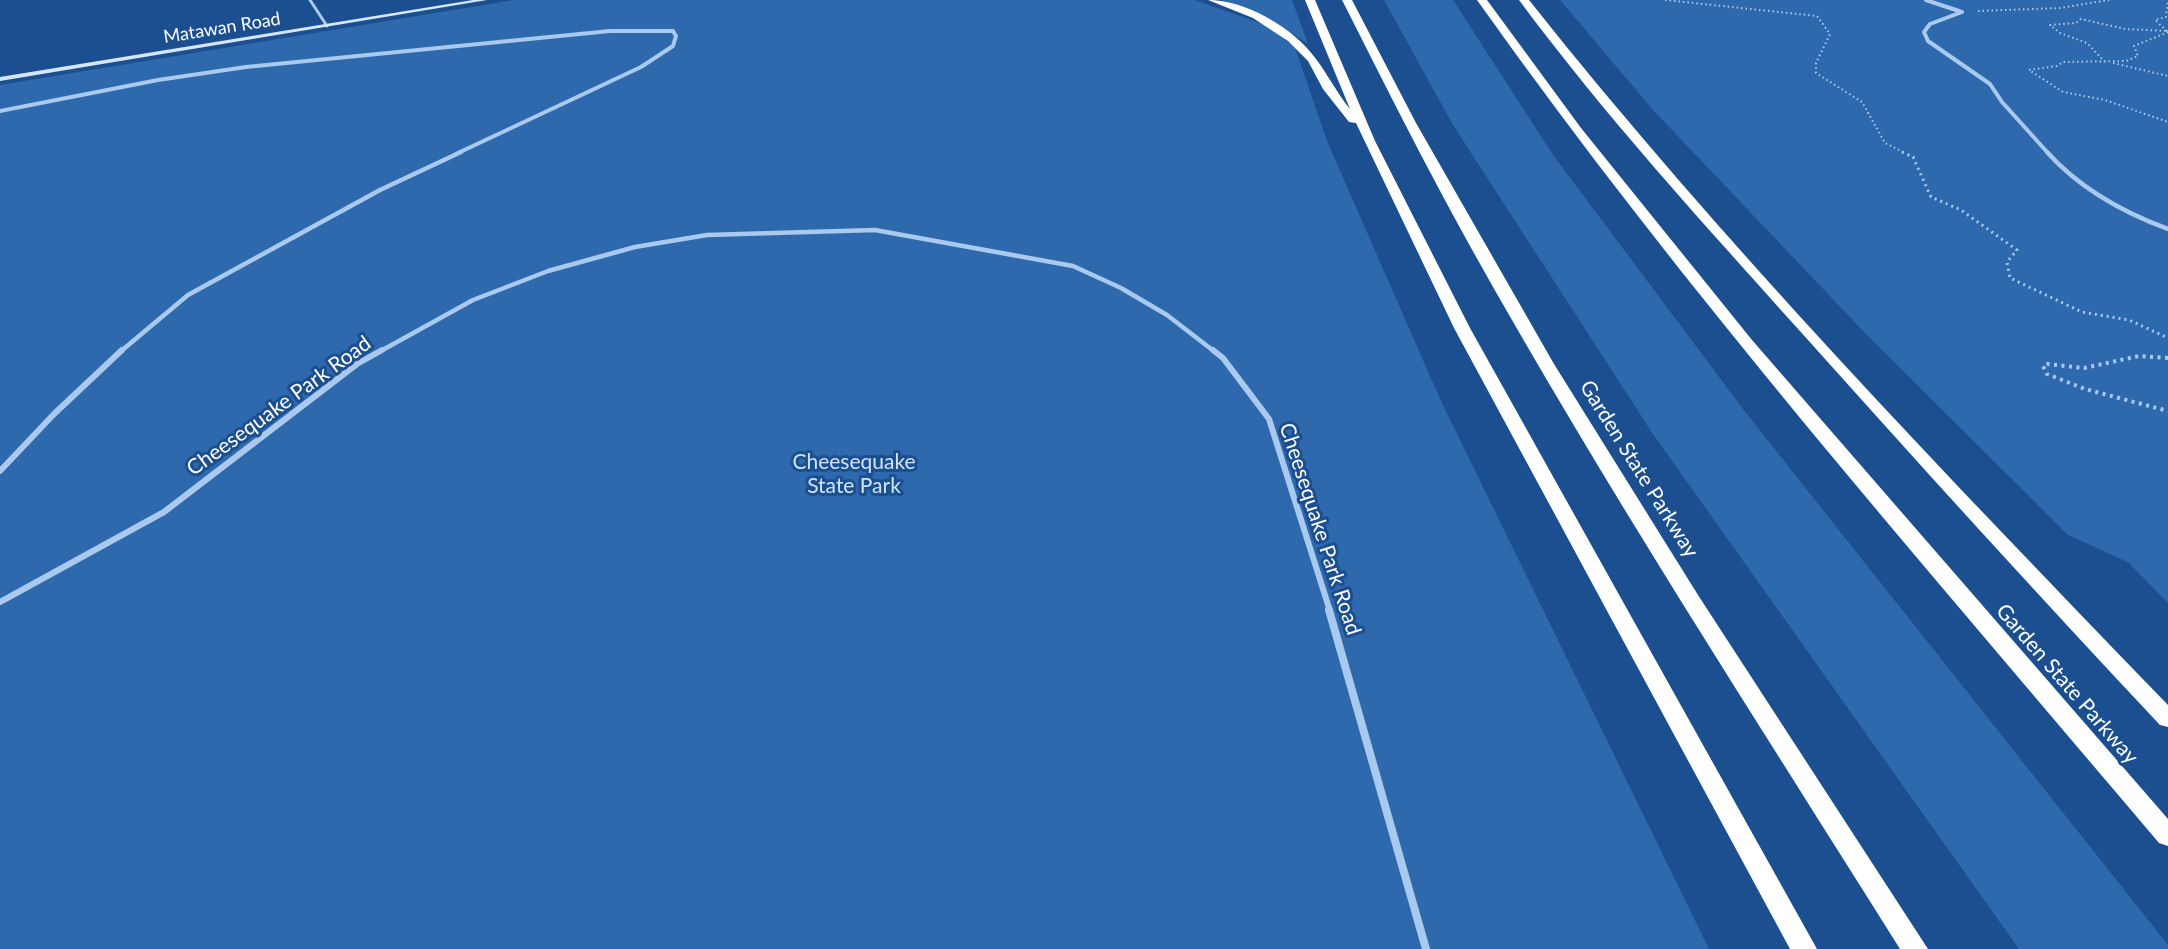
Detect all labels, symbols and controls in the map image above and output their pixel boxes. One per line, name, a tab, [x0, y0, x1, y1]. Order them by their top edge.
street label: Matawan Road	[162, 8, 282, 48]
street label: Cheesequake Park Road	[182, 331, 376, 481]
street label: Garden State Parkway	[1574, 376, 1704, 562]
street label: Cheesequake Park Road	[1274, 420, 1366, 638]
park label: Cheesequake State Park	[792, 449, 916, 499]
street label: Garden State Parkway	[1991, 599, 2143, 769]

